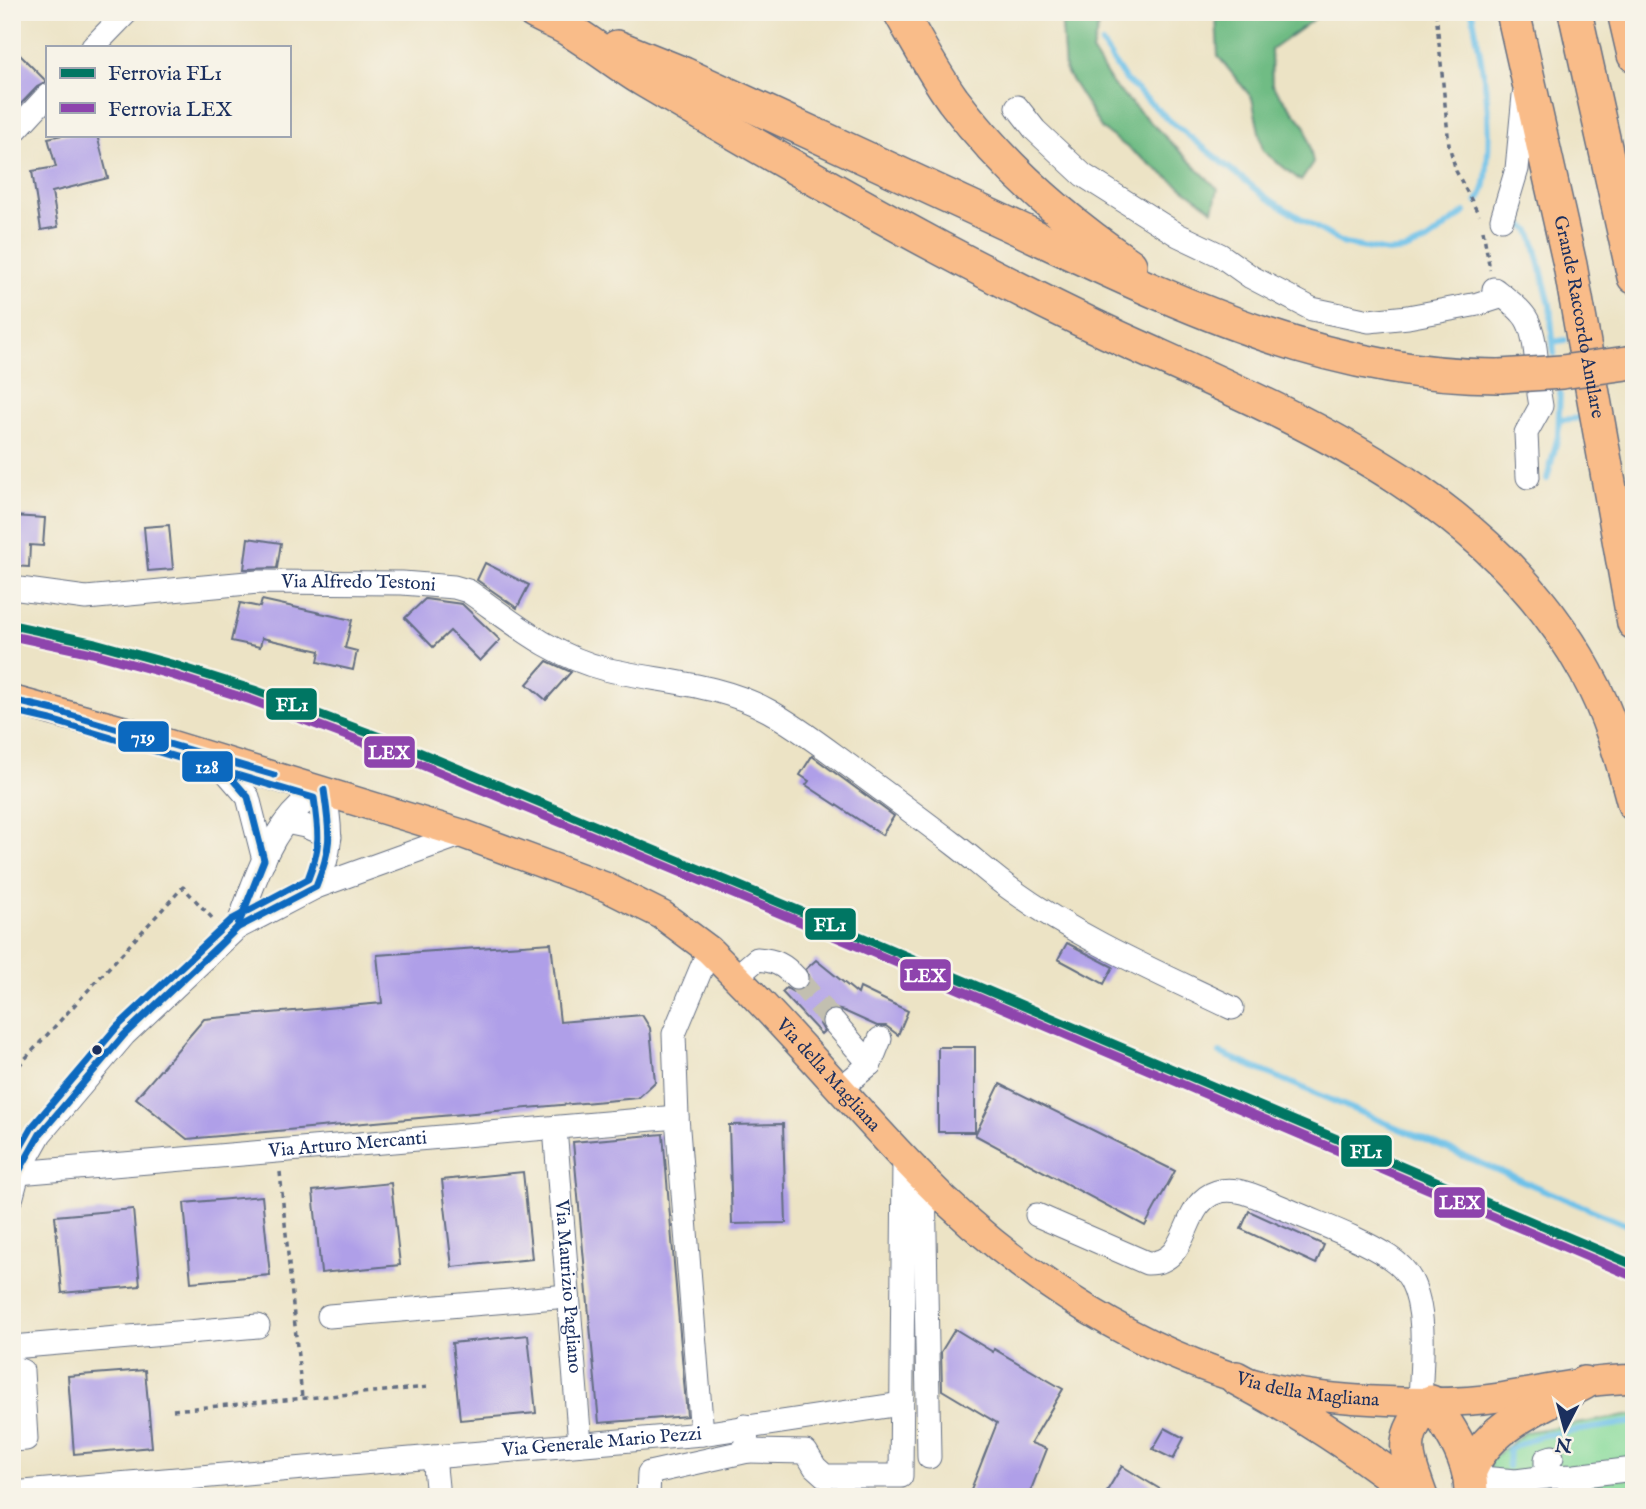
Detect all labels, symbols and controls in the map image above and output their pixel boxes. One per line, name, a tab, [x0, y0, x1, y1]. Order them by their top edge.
legend	[46, 46, 290, 136]
text: Ferrovia FL1	[108, 61, 222, 88]
text: Ferrovia LEX	[108, 97, 232, 124]
street label: Grande Raccordo Anulare	[1547, 213, 1609, 421]
street label: Via Alfredo Testoni	[280, 570, 437, 598]
line badge: FL1	[265, 687, 318, 721]
text: FL1	[276, 694, 308, 718]
line badge: 719	[117, 720, 170, 753]
text: 719	[131, 726, 155, 750]
line badge: LEX	[363, 735, 416, 769]
text: LEX	[368, 742, 411, 766]
line badge: 128	[181, 750, 234, 783]
text: 128	[195, 756, 219, 780]
line badge: FL1	[804, 907, 857, 941]
text: FL1	[814, 914, 846, 938]
line badge: LEX	[899, 958, 952, 992]
text: LEX	[904, 965, 947, 989]
street label: Via della Magliana	[770, 1013, 886, 1138]
unlabelled marker	[90, 1043, 104, 1057]
street label: Via Arturo Mercanti	[267, 1126, 428, 1164]
line badge: FL1	[1340, 1134, 1393, 1168]
text: FL1	[1350, 1141, 1382, 1165]
line badge: LEX	[1433, 1186, 1486, 1219]
text: LEX	[1439, 1192, 1482, 1216]
street label: Via Maurizio Pagliano	[549, 1198, 586, 1374]
street label: Via della Magliana	[1232, 1366, 1381, 1413]
north arrow	[1530, 1394, 1600, 1464]
street label: Via Generale Mario Pezzi	[500, 1422, 703, 1463]
text: N	[1553, 1431, 1574, 1457]

